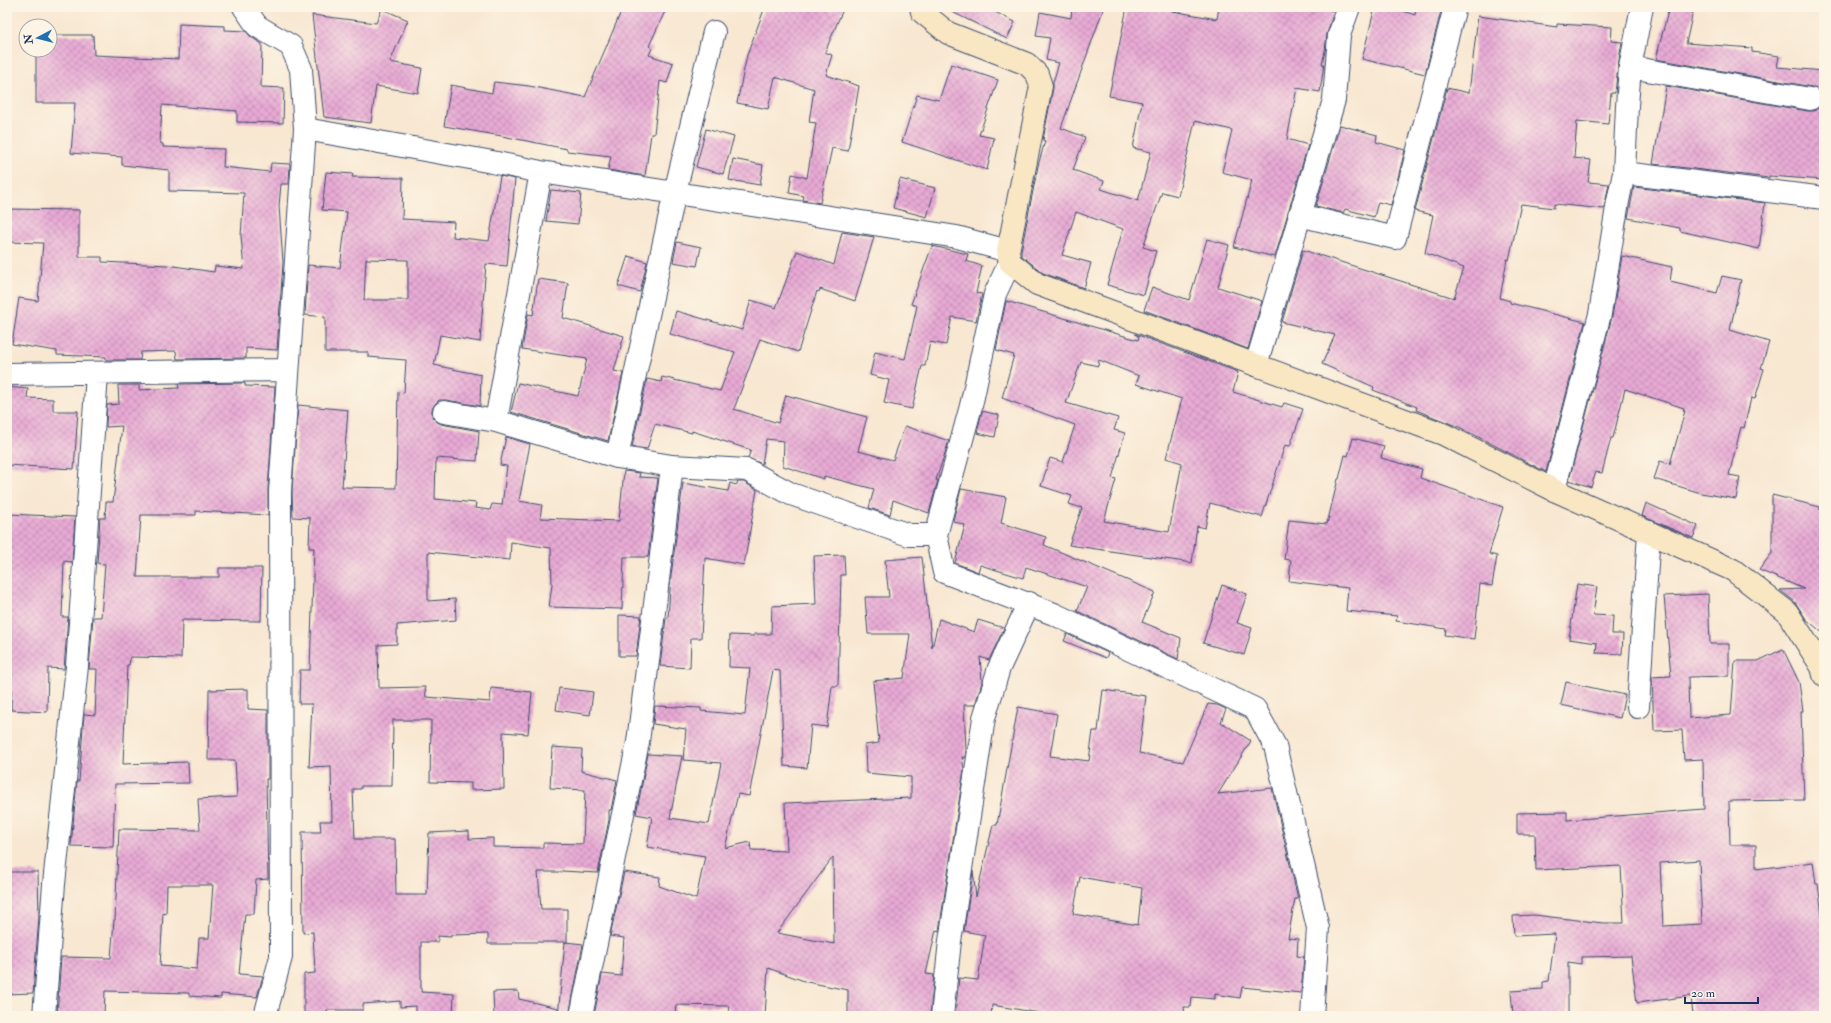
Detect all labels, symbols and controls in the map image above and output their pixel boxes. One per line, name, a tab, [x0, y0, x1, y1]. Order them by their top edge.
north arrow	[18, 18, 58, 58]
text: N	[21, 32, 36, 46]
scale bar	[1685, 979, 1758, 1005]
text: 20 m	[1691, 986, 1716, 1001]

